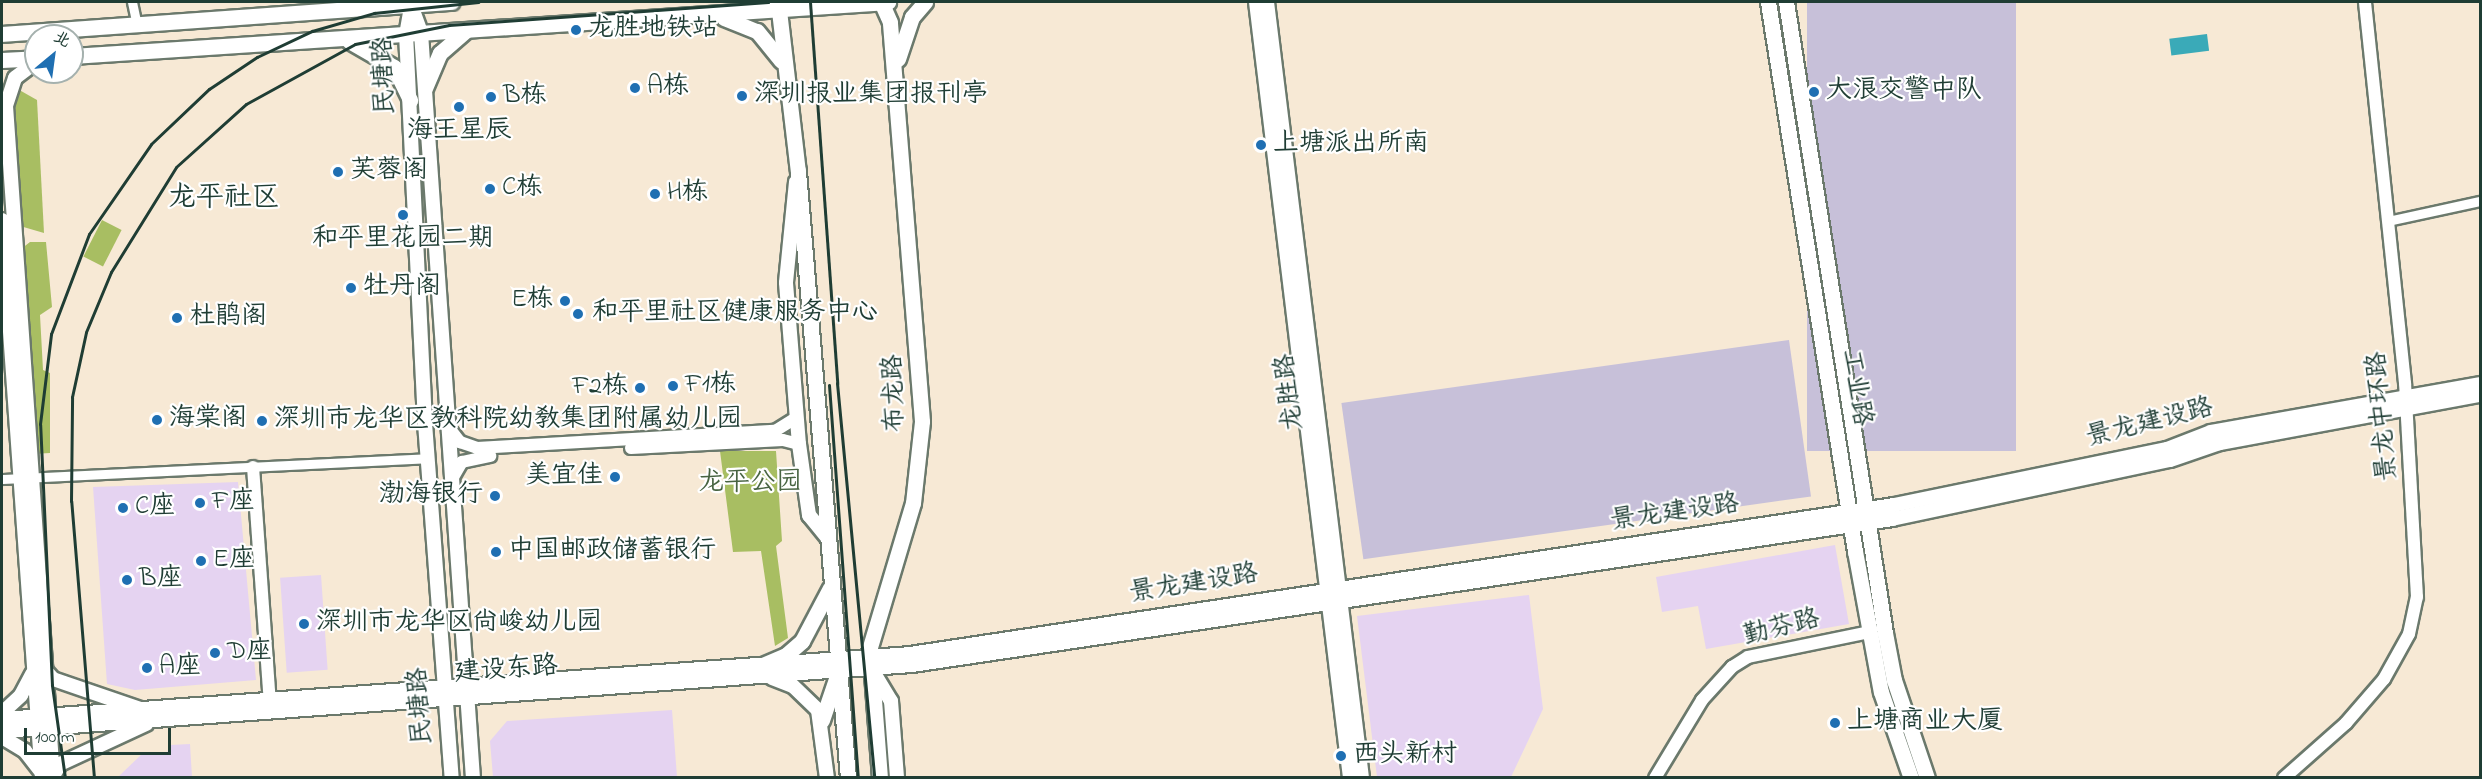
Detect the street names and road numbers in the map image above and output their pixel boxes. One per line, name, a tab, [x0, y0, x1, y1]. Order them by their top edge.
street label: 民塘路	[369, 36, 403, 116]
street label: 工业路	[1833, 347, 1877, 429]
street label: 景龙中环路	[2363, 350, 2405, 482]
street label: 龙胜路	[1271, 351, 1311, 433]
street label: 布龙路	[879, 353, 913, 433]
street label: 景龙建设路	[2083, 393, 2217, 455]
street label: 景龙建设路	[1608, 490, 1742, 538]
street label: 景龙建设路	[1127, 559, 1261, 611]
street label: 勤芬路	[1740, 604, 1824, 654]
street label: 建设东路	[453, 652, 559, 690]
street label: 民塘路	[404, 666, 440, 746]

